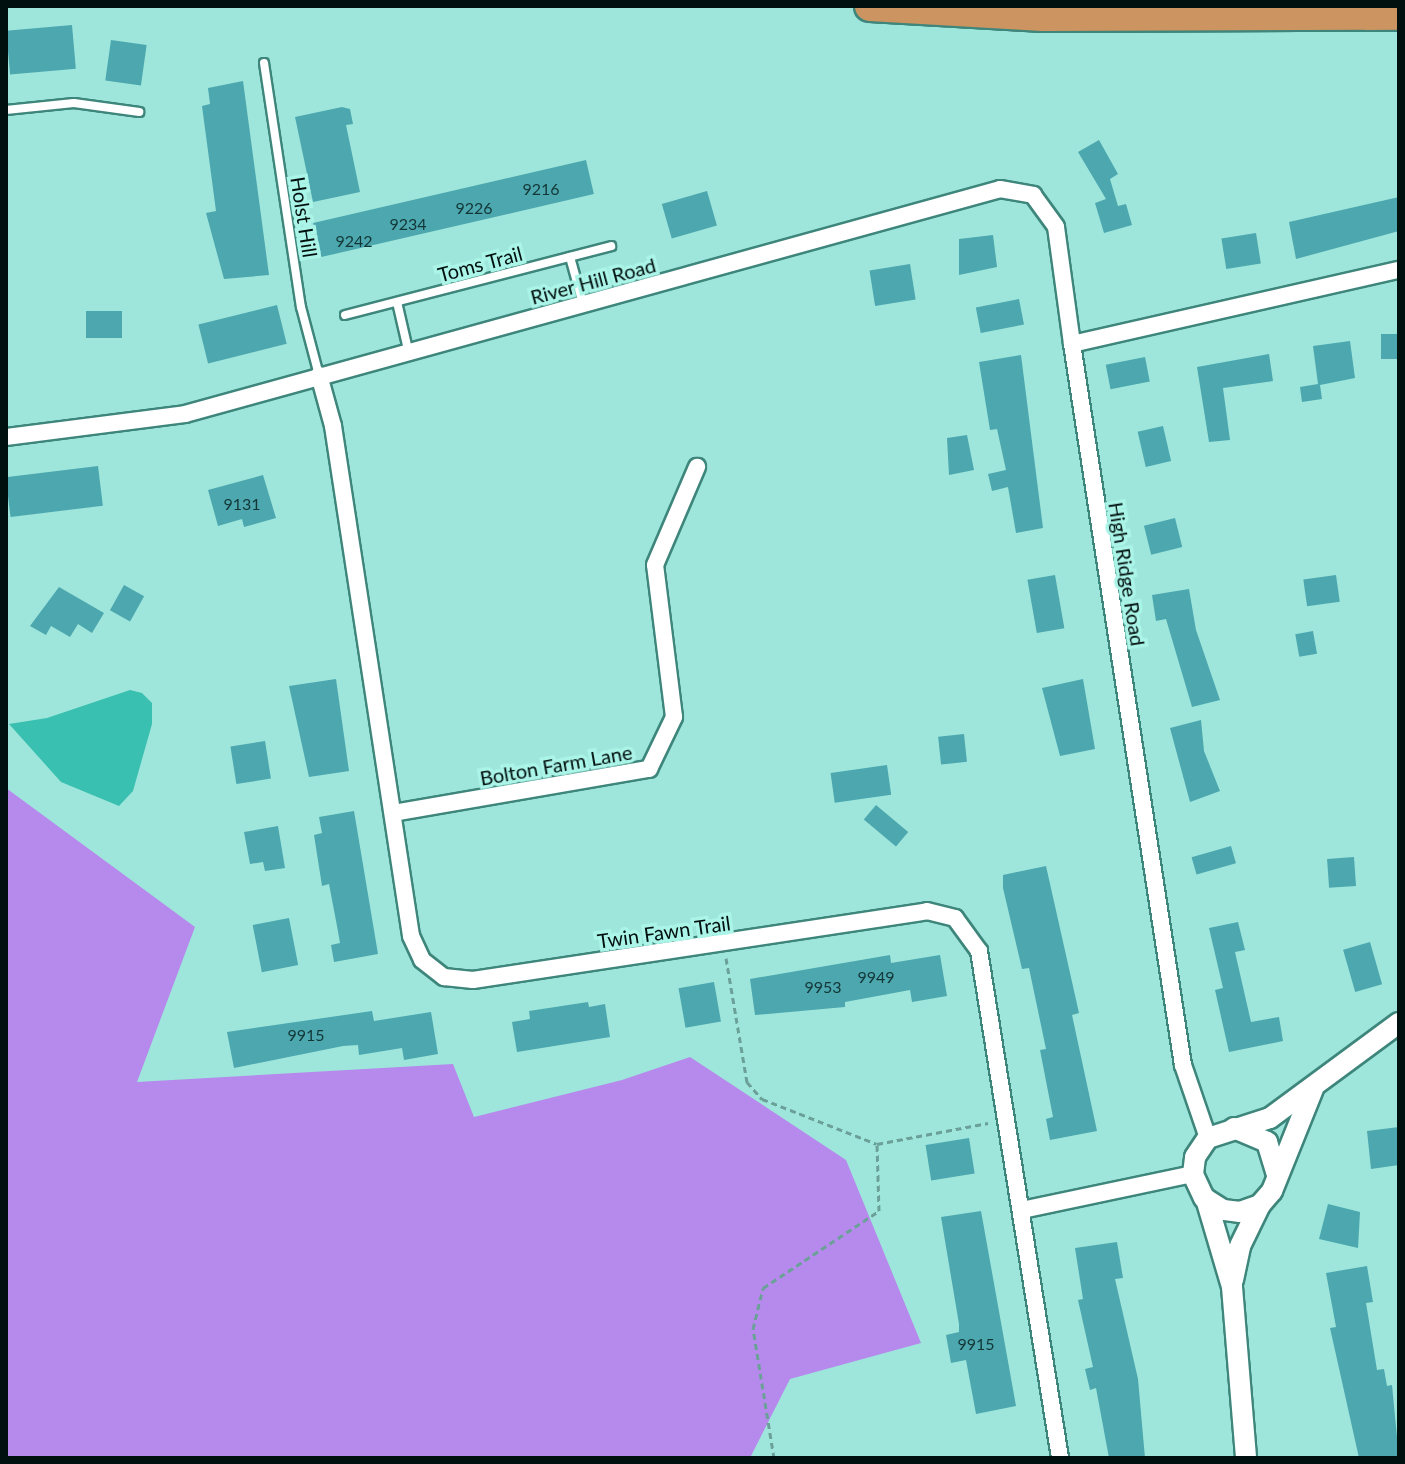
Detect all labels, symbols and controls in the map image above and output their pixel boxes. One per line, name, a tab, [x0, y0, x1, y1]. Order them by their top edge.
street label: Holst Hill	[286, 175, 322, 259]
house number: 9216	[522, 179, 560, 199]
house number: 9226	[455, 198, 493, 218]
house number: 9234	[389, 214, 427, 234]
house number: 9242	[335, 231, 373, 251]
street label: Toms Trail	[435, 241, 525, 287]
street label: River Hill Road	[528, 253, 658, 309]
house number: 9131	[223, 494, 261, 514]
street label: High Ridge Road	[1104, 500, 1150, 648]
street label: Bolton Farm Lane	[478, 740, 634, 790]
street label: Twin Fawn Trail	[596, 911, 732, 953]
house number: 9949	[857, 967, 895, 987]
house number: 9953	[804, 977, 842, 997]
house number: 9915	[287, 1025, 325, 1045]
house number: 9915	[957, 1334, 995, 1354]

